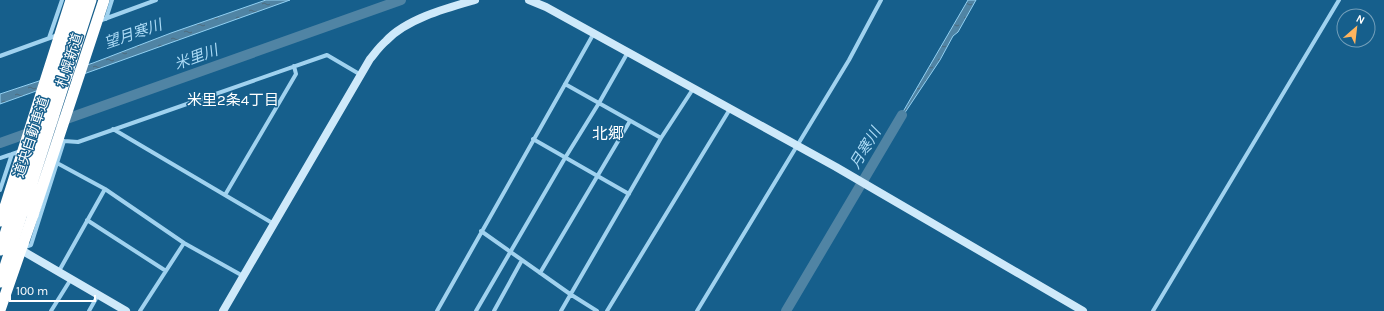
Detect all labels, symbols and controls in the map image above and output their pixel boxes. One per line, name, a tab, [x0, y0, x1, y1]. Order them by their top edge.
north arrow	[1336, 8, 1376, 48]
text: N	[1354, 12, 1367, 27]
water label: 望月寒川	[102, 15, 166, 52]
street label: 札幌新道	[53, 31, 86, 89]
water label: 米里川	[172, 40, 222, 73]
district label: 米里2条4丁目	[187, 91, 279, 109]
street label: 道央自動車道	[10, 95, 53, 180]
water label: 月寒川	[846, 122, 885, 172]
district label: 北郷	[592, 124, 624, 143]
scale bar	[10, 277, 95, 303]
text: 100 m	[16, 284, 48, 298]

